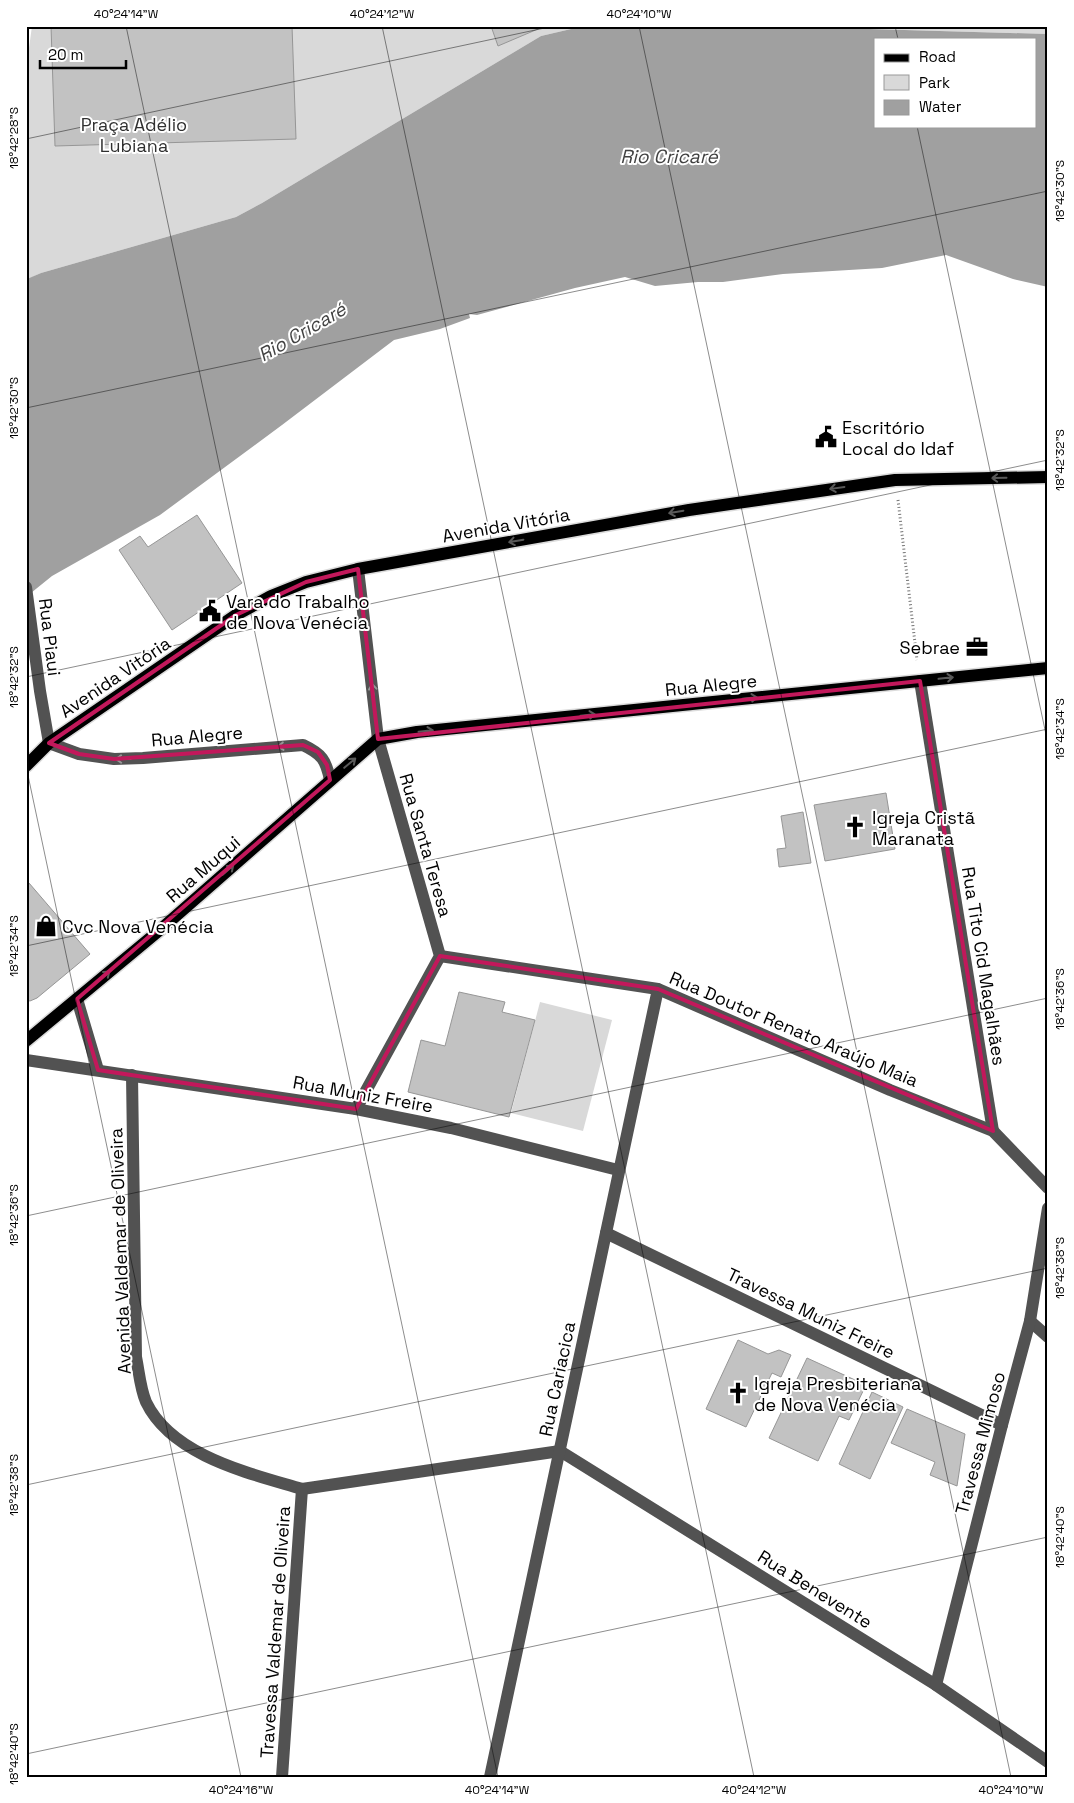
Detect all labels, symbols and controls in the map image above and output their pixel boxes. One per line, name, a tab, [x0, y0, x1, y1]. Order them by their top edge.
text: 40°24'14"W	[94, 6, 159, 22]
text: 40°24'12"W	[350, 6, 415, 22]
text: 40°24'10"W	[606, 6, 672, 22]
scale bar	[40, 38, 126, 70]
legend	[874, 38, 1036, 128]
text: 20 m	[48, 45, 83, 64]
text: Road	[919, 47, 956, 66]
text: Park	[919, 73, 950, 92]
text: Water	[919, 97, 962, 116]
text: 18°42'28"S	[6, 107, 22, 169]
park label: Praça Adélio Lubiana	[81, 113, 187, 157]
water label: Rio Cricaré	[620, 144, 719, 169]
text: 18°42'30"S	[1052, 160, 1068, 222]
water label: Rio Cricaré	[253, 296, 351, 367]
text: 18°42'30"S	[6, 377, 22, 439]
place label: Escritório Local do Idaf	[842, 416, 954, 460]
public building icon: Escritório Local do Idaf	[813, 424, 839, 450]
text: 18°42'32"S	[1052, 429, 1068, 491]
one-way arrow	[991, 473, 1008, 483]
one-way arrow	[829, 484, 845, 494]
street label: Avenida Vitória	[440, 502, 572, 548]
one-way arrow	[669, 508, 685, 518]
one-way arrow	[509, 536, 525, 546]
place label: Vara do Trabalho de Nova Venécia	[226, 590, 370, 634]
street label: Rua Piaui	[34, 597, 66, 677]
public building icon: Vara do Trabalho de Nova Venécia	[197, 598, 223, 624]
street label: Avenida Vitória	[55, 631, 175, 723]
office icon: Sebrae	[964, 634, 990, 660]
place label: Sebrae	[899, 636, 960, 659]
text: 18°42'32"S	[6, 646, 22, 708]
street label: Rua Alegre	[664, 669, 758, 701]
one-way arrow	[938, 674, 954, 683]
one-way arrow	[368, 683, 378, 699]
one-way arrow	[741, 693, 757, 703]
text: 18°42'34"S	[1052, 698, 1068, 760]
one-way arrow	[580, 710, 596, 720]
street label: Rua Alegre	[150, 721, 244, 751]
one-way arrow	[418, 726, 434, 736]
one-way arrow	[277, 742, 293, 751]
one-way arrow	[115, 754, 131, 763]
one-way arrow	[343, 758, 356, 769]
street label: Rua Santa Teresa	[394, 770, 458, 920]
place label: Igreja Cristã Maranata	[872, 806, 975, 850]
church icon: Igreja Cristã Maranata	[842, 814, 868, 840]
street label: Rua Muqui	[161, 830, 245, 908]
one-way arrow	[221, 865, 234, 876]
street label: Rua Tito Cid Magalhães	[957, 865, 1011, 1067]
shop icon: Cvc Nova Venécia	[33, 913, 59, 939]
text: 18°42'34"S	[6, 915, 22, 977]
place label: Cvc Nova Venécia	[62, 915, 214, 938]
street label: Rua Doutor Renato Araújo Maia	[666, 966, 922, 1092]
text: 18°42'36"S	[1052, 968, 1068, 1030]
one-way arrow	[97, 971, 110, 982]
street label: Rua Muniz Freire	[291, 1070, 435, 1118]
street label: Avenida Valdemar de Oliveira	[104, 1127, 136, 1375]
text: 18°42'36"S	[6, 1184, 22, 1246]
text: 18°42'38"S	[1052, 1237, 1068, 1299]
street label: Travessa Muniz Freire	[723, 1262, 899, 1364]
street label: Rua Cariacica	[534, 1319, 580, 1439]
street label: Travessa Mimoso	[950, 1369, 1010, 1517]
place label: Igreja Presbiteriana de Nova Venécia	[754, 1372, 921, 1416]
church icon: Igreja Presbiteriana de Nova Venécia	[725, 1380, 751, 1406]
text: 18°42'38"S	[6, 1454, 22, 1516]
street label: Travessa Valdemar de Oliveira	[255, 1505, 295, 1759]
text: 18°42'40"S	[1052, 1506, 1068, 1568]
street label: Rua Benevente	[754, 1545, 876, 1633]
text: 18°42'40"S	[6, 1723, 22, 1785]
text: 40°24'16"W	[209, 1782, 274, 1798]
text: 40°24'14"W	[465, 1782, 530, 1798]
text: 40°24'12"W	[722, 1782, 787, 1798]
text: 40°24'10"W	[978, 1782, 1044, 1798]

